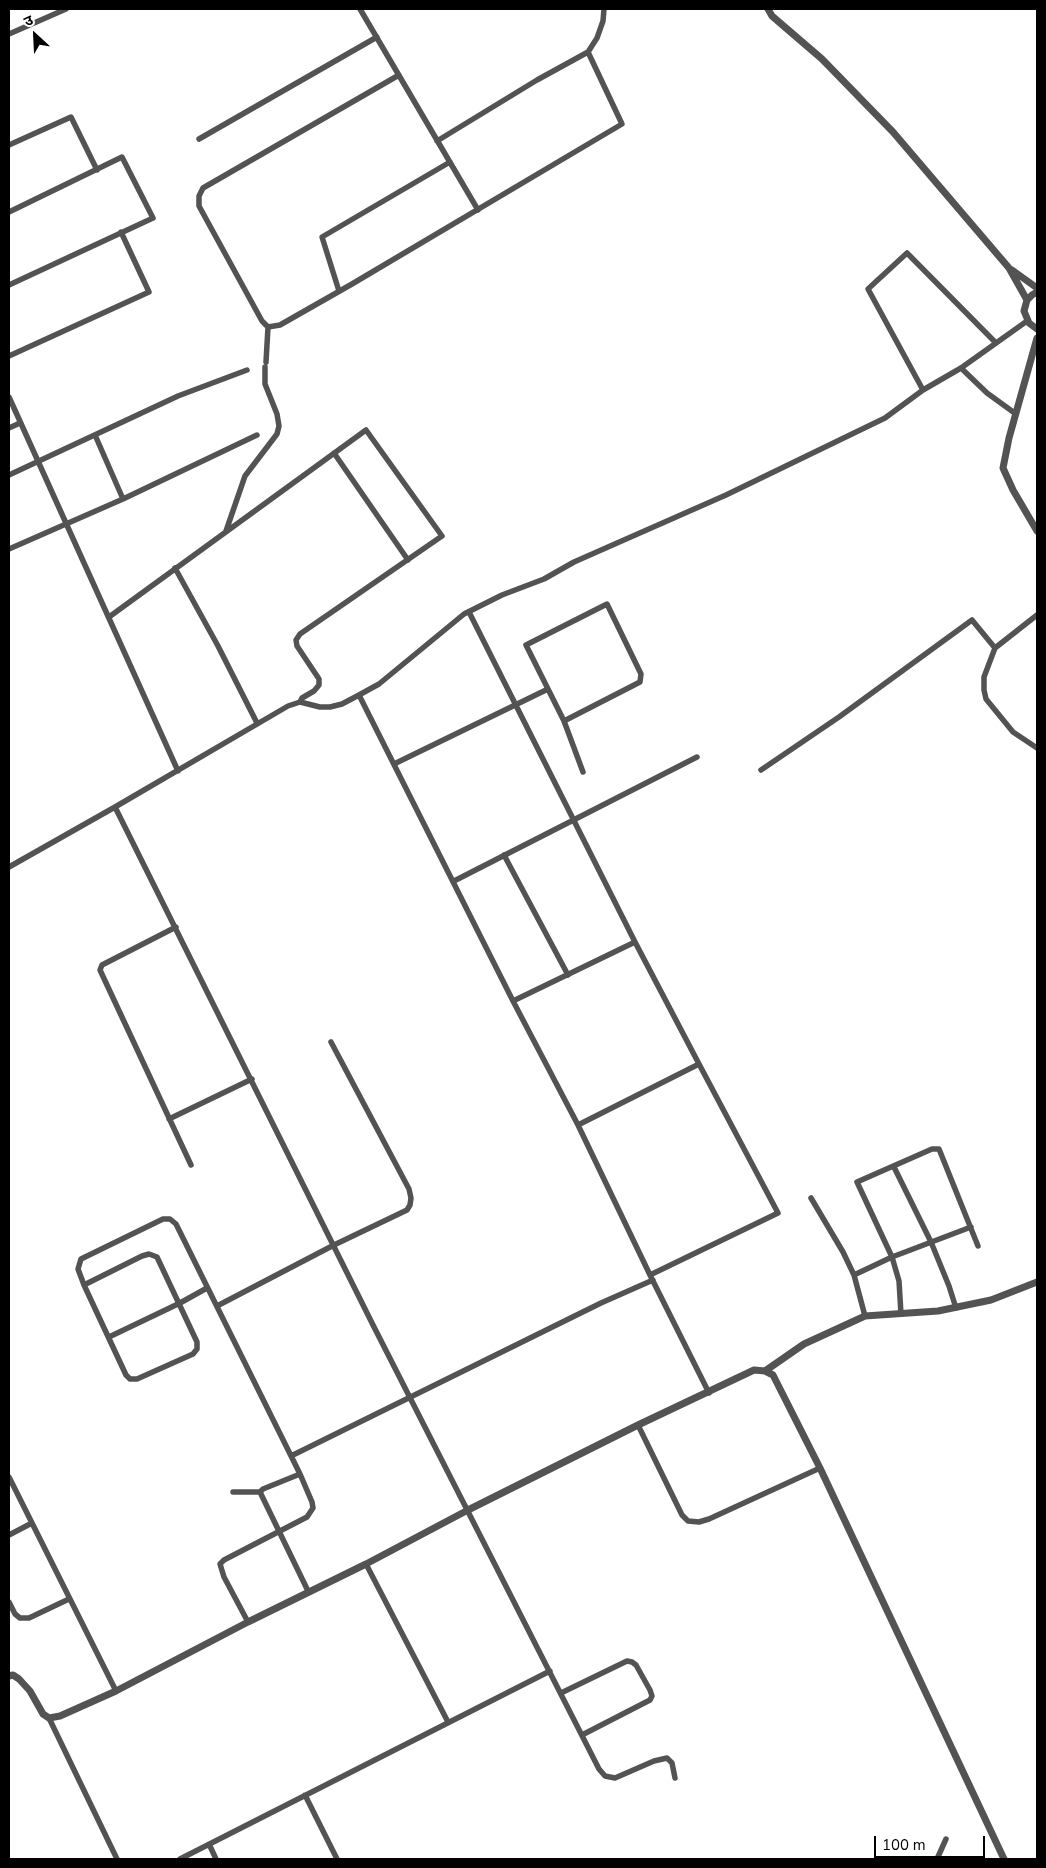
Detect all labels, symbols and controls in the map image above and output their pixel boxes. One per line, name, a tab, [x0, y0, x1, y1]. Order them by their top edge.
north arrow	[10, 10, 60, 60]
text: उ	[21, 11, 36, 31]
scale bar	[876, 1826, 987, 1858]
text: 100 m	[882, 1835, 926, 1855]

